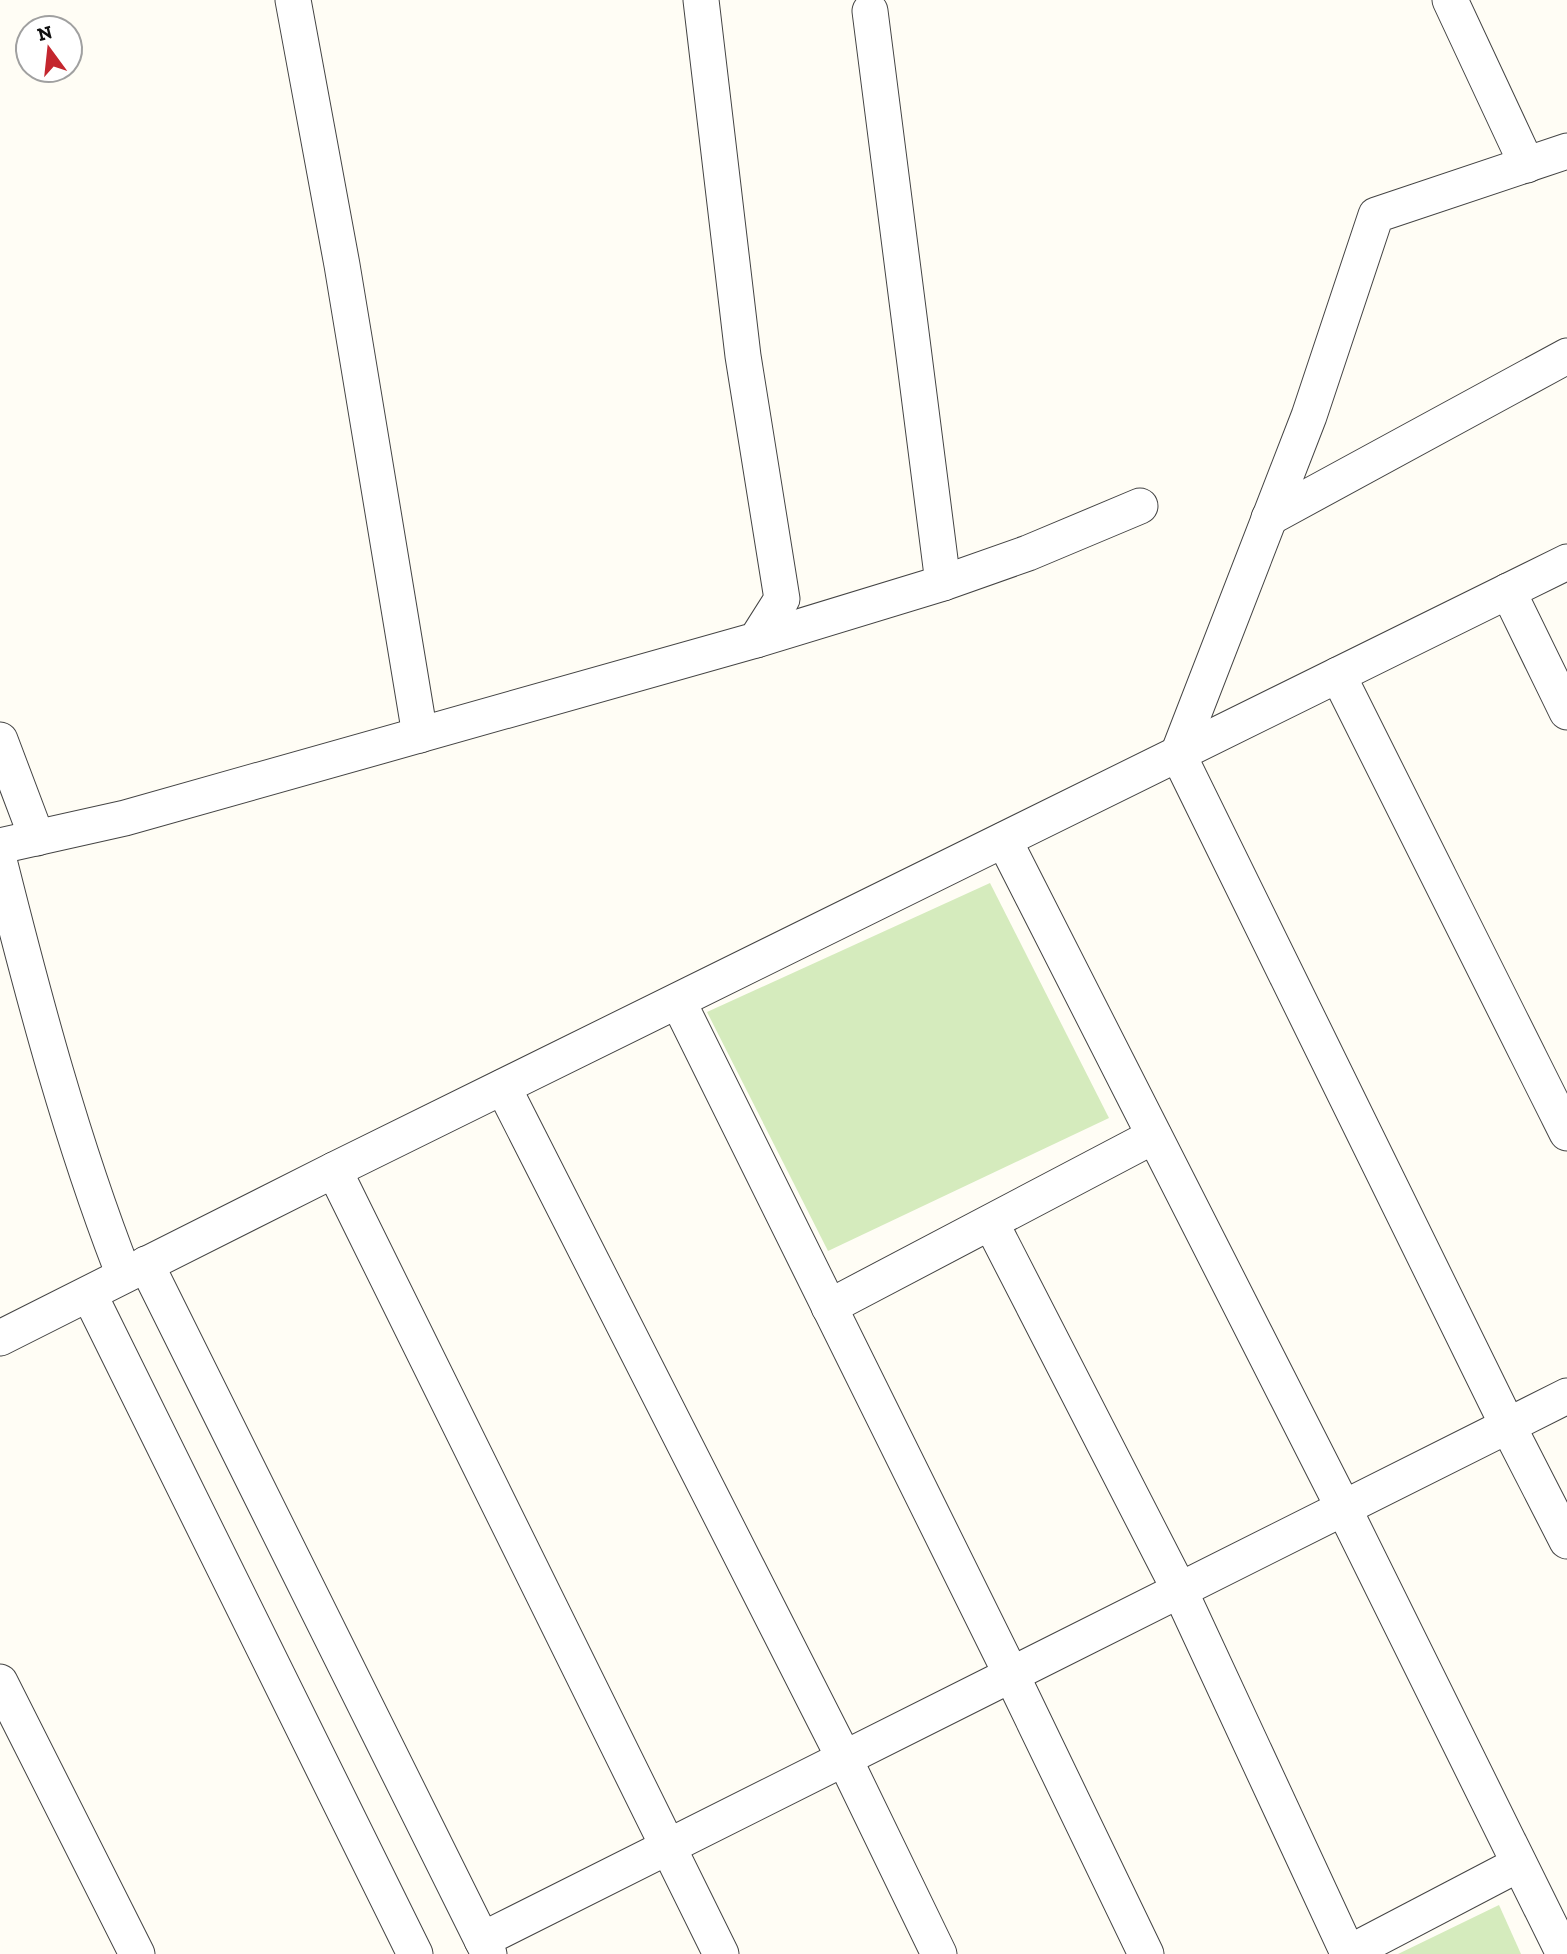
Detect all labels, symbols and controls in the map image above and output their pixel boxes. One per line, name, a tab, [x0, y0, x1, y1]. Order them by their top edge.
north arrow	[14, 14, 84, 84]
text: N	[35, 20, 55, 46]

